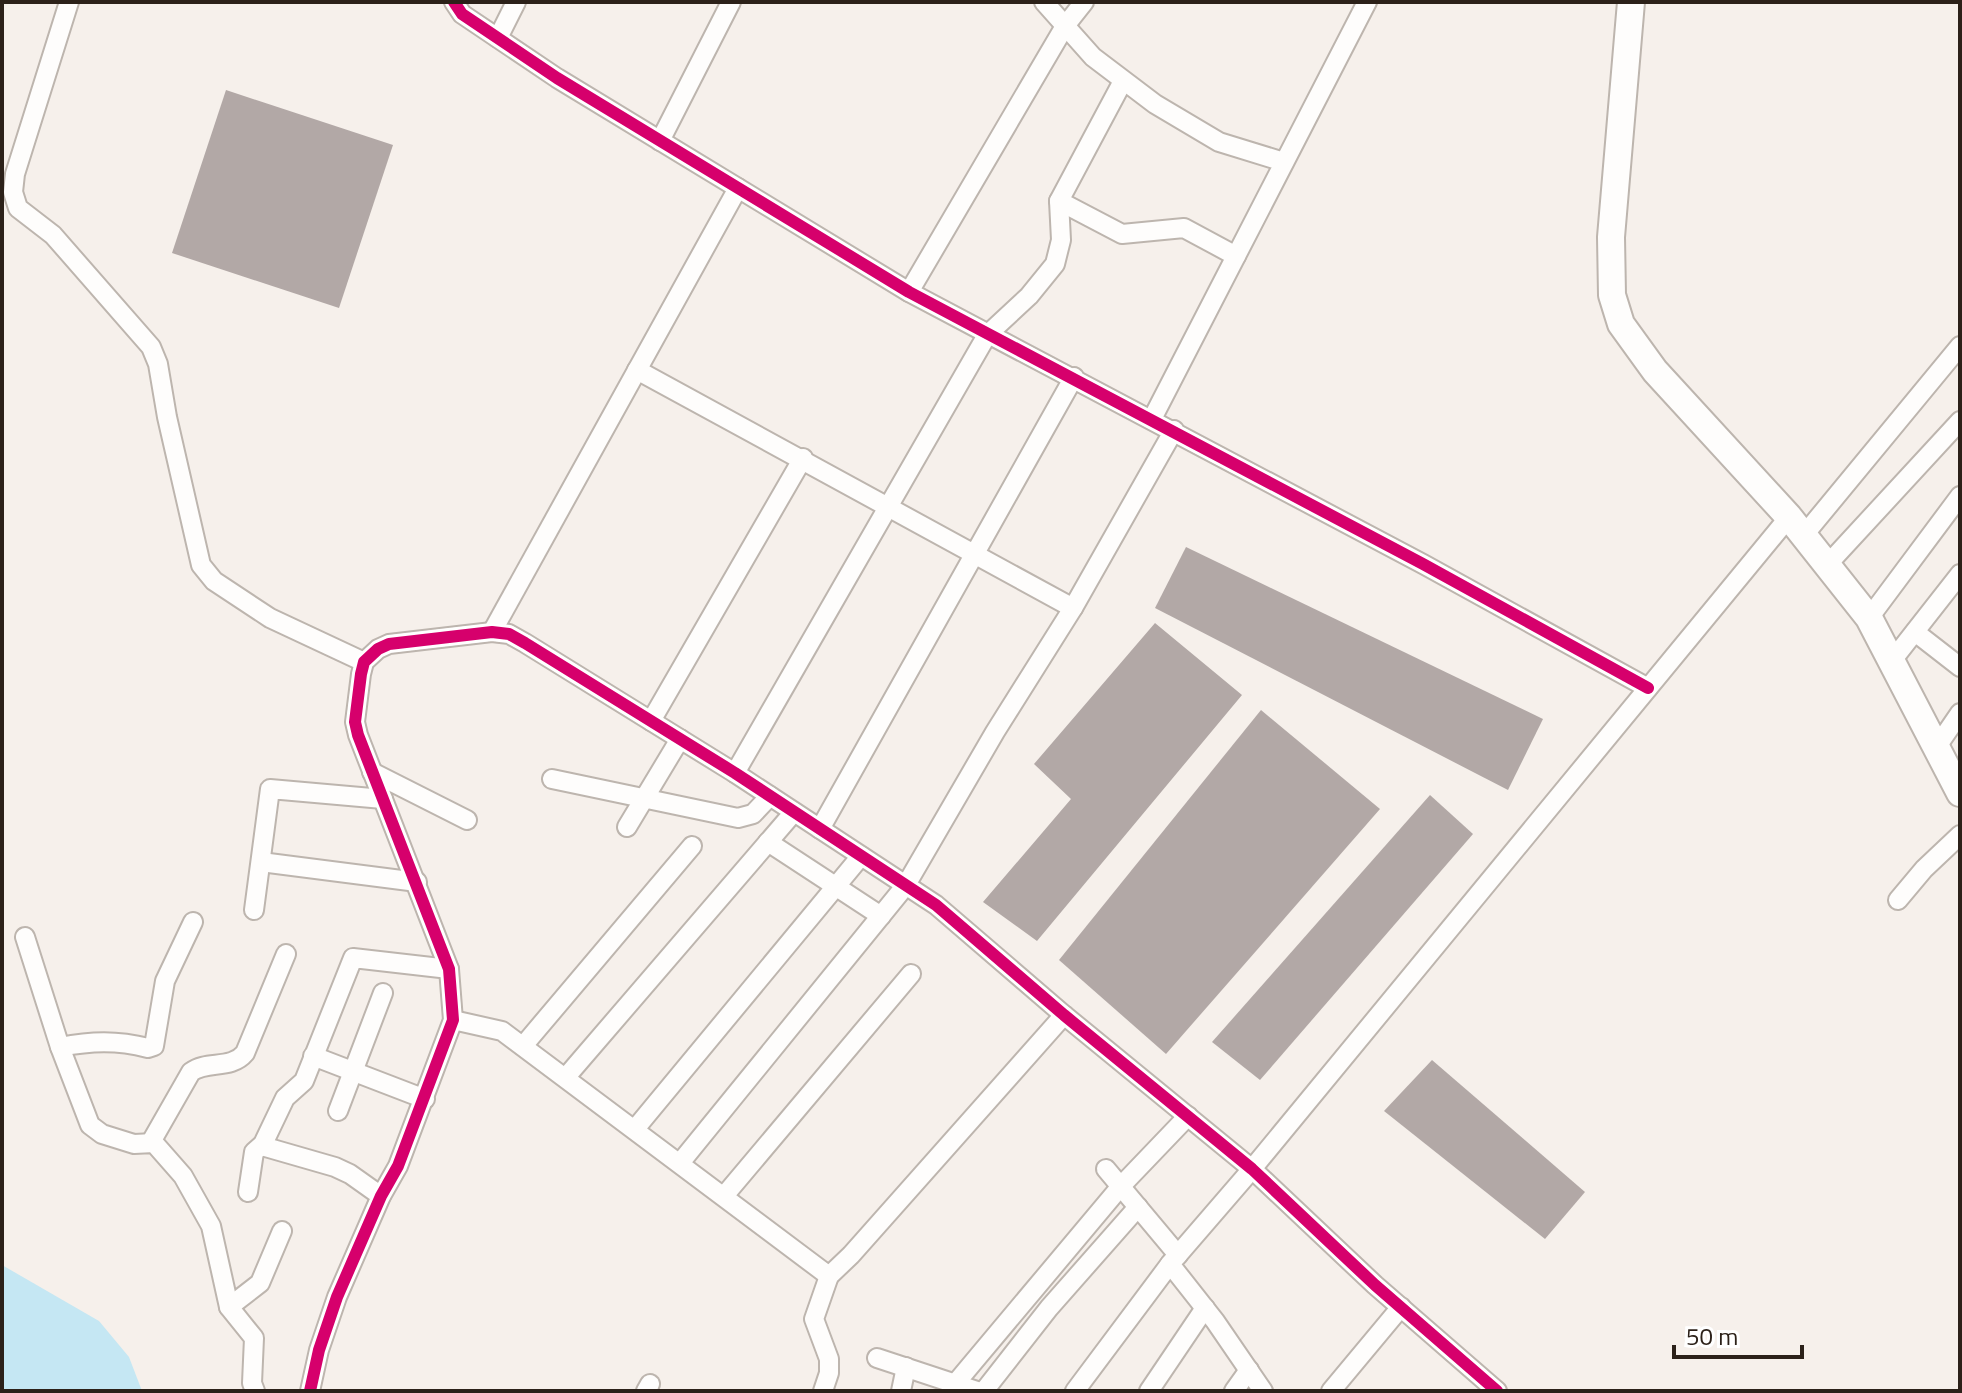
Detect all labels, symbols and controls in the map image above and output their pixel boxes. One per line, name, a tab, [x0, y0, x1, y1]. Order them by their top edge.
scale bar	[1674, 1309, 1802, 1359]
text: 50 m	[1686, 1318, 1738, 1354]

